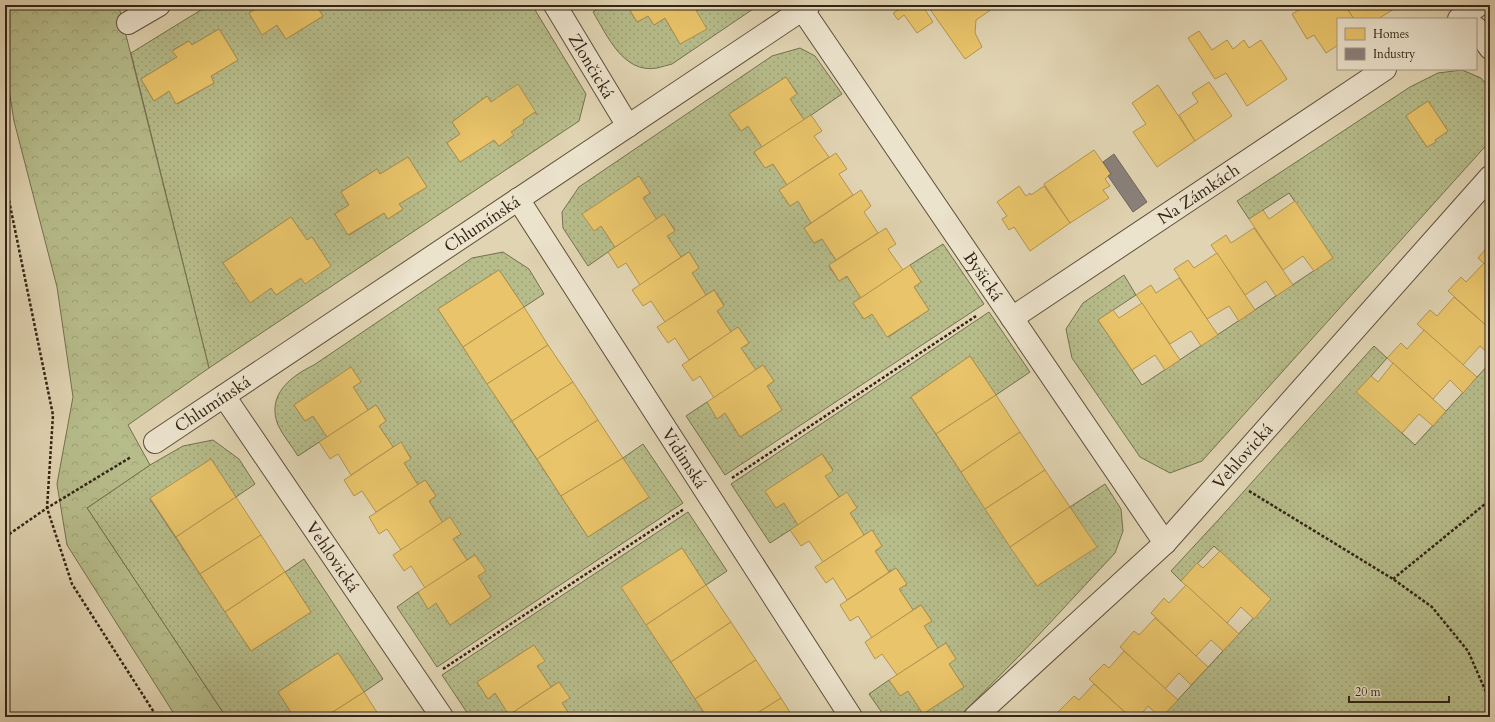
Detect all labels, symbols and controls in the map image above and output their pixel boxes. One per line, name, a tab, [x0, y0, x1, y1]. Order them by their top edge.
legend	[1337, 18, 1477, 70]
text: Homes	[1373, 26, 1409, 42]
street label: Zlončická	[563, 29, 620, 103]
text: Industry	[1373, 46, 1416, 62]
street label: Na Zámkách	[1153, 158, 1245, 230]
street label: Chlumínská	[439, 190, 525, 258]
street label: Byšická	[958, 247, 1009, 306]
street label: Chlumínská	[170, 370, 256, 438]
street label: Vehlovická	[1207, 418, 1278, 494]
street label: Vidimská	[656, 424, 712, 494]
street label: Vehlovická	[300, 517, 365, 597]
scale bar	[1349, 678, 1449, 704]
text: 20 m	[1355, 684, 1382, 700]

